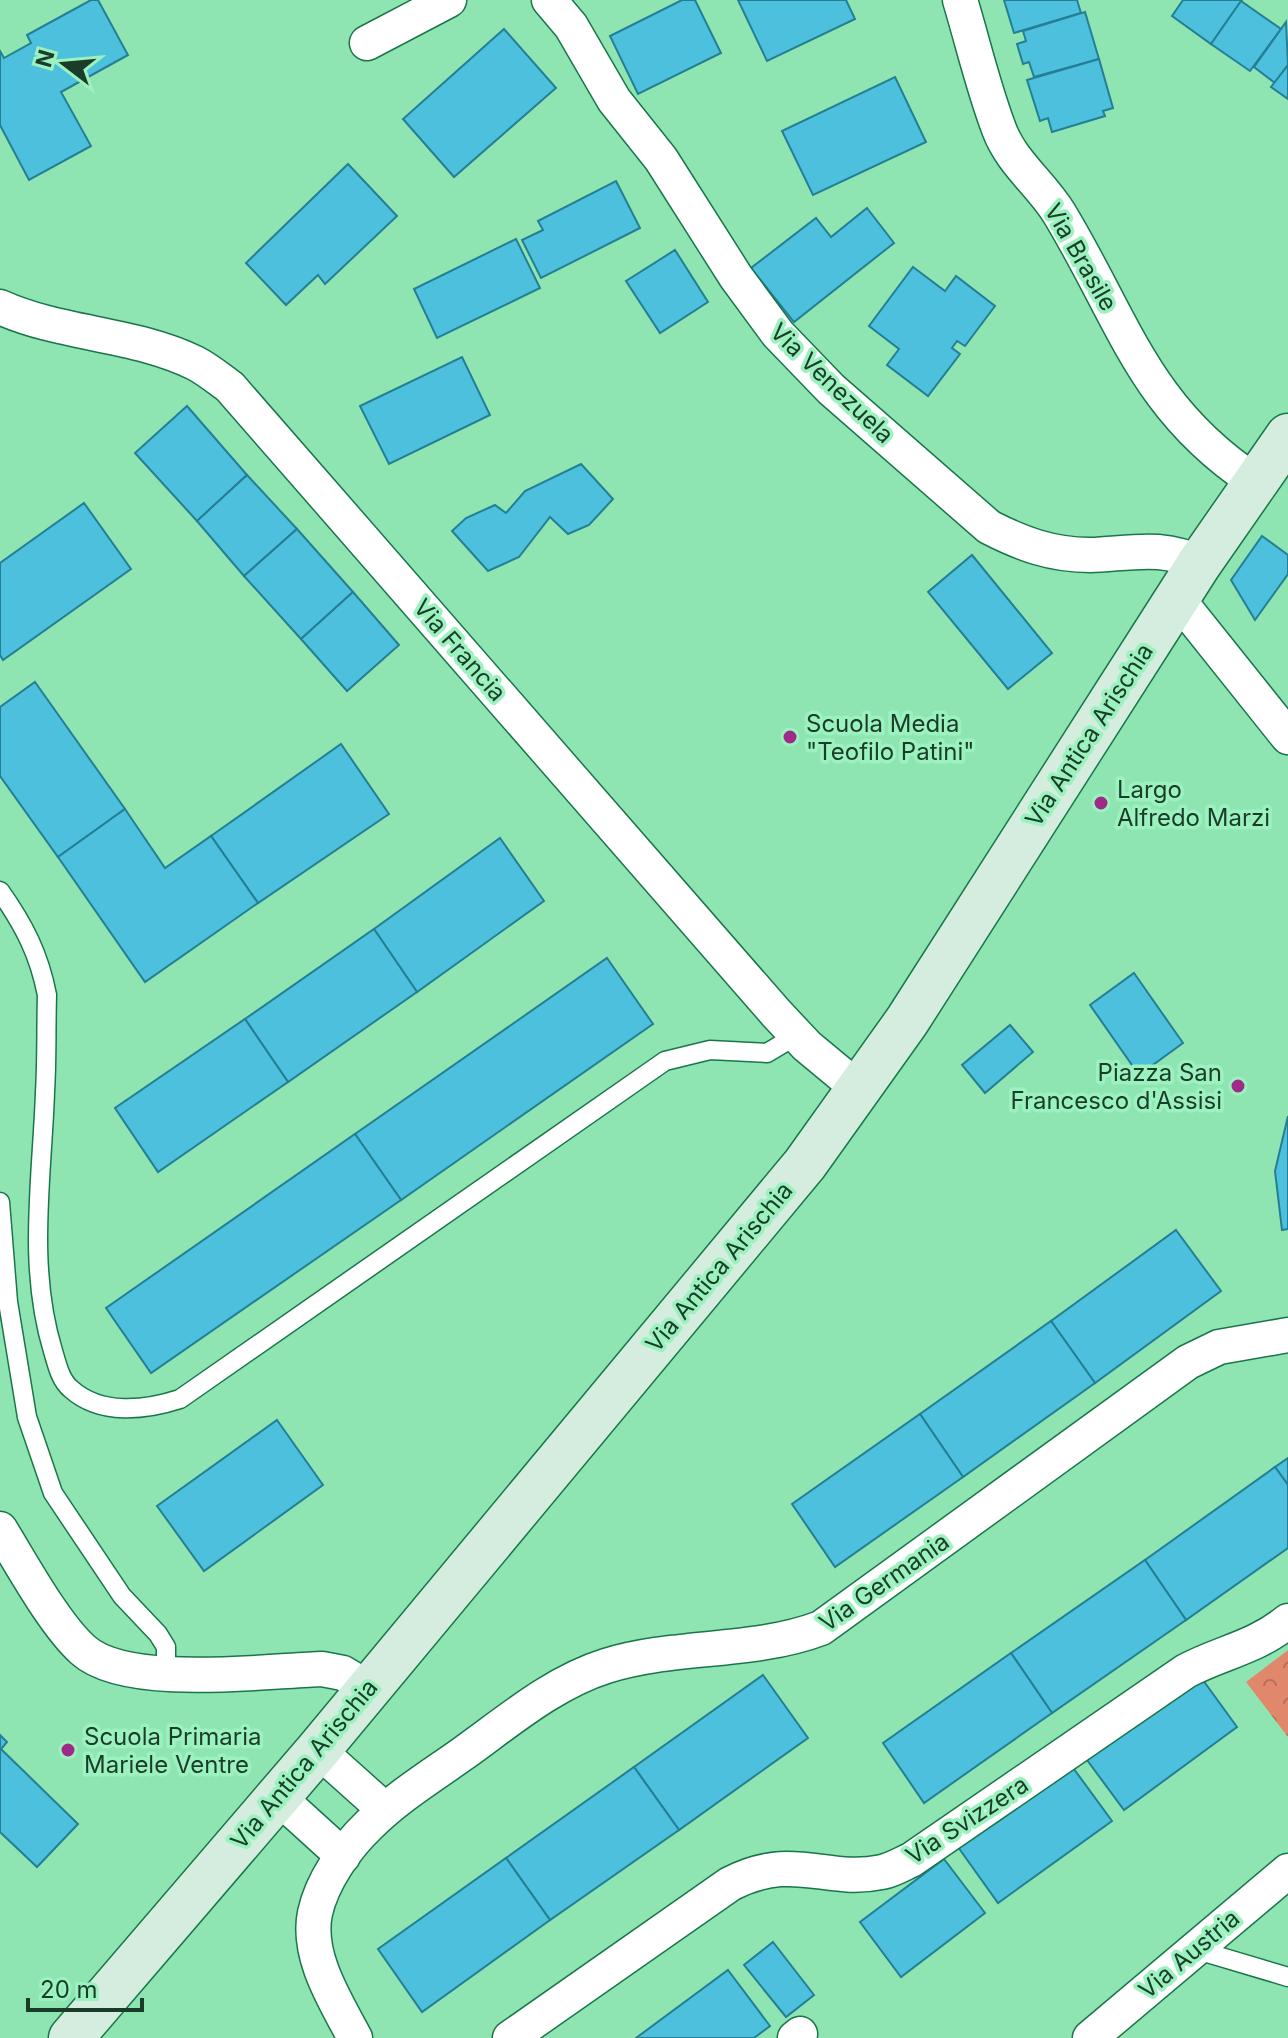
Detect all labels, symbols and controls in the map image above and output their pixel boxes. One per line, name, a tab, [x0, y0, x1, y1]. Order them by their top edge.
north arrow	[24, 24, 104, 104]
text: N	[30, 47, 60, 70]
street label: Via Brasile	[1039, 198, 1123, 316]
street label: Via Venezuela	[764, 317, 900, 449]
street label: Via Francia	[408, 593, 512, 707]
street label: Via Antica Arischia	[1019, 638, 1159, 832]
place label: Scuola Media "Teofilo Patini"	[806, 709, 974, 766]
marker: Scuola Media "Teofilo Patini"	[781, 728, 799, 746]
place label: Largo Alfredo Marzi	[1117, 775, 1270, 832]
marker: Largo Alfredo Marzi	[1092, 794, 1110, 812]
place label: Piazza San Francesco d'Assisi	[1010, 1058, 1222, 1115]
marker: Piazza San Francesco d'Assisi	[1229, 1077, 1247, 1095]
street label: Via Antica Arischia	[639, 1176, 799, 1358]
street label: Via Germania	[813, 1527, 955, 1637]
street label: Via Antica Arischia	[224, 1673, 384, 1855]
place label: Scuola Primaria Mariele Ventre	[84, 1722, 261, 1779]
marker: Scuola Primaria Mariele Ventre	[59, 1741, 77, 1759]
street label: Via Svizzera	[900, 1770, 1034, 1870]
street label: Via Austria	[1133, 1903, 1245, 2005]
scale bar	[28, 1962, 142, 2012]
text: 20 m	[40, 1975, 98, 2004]

